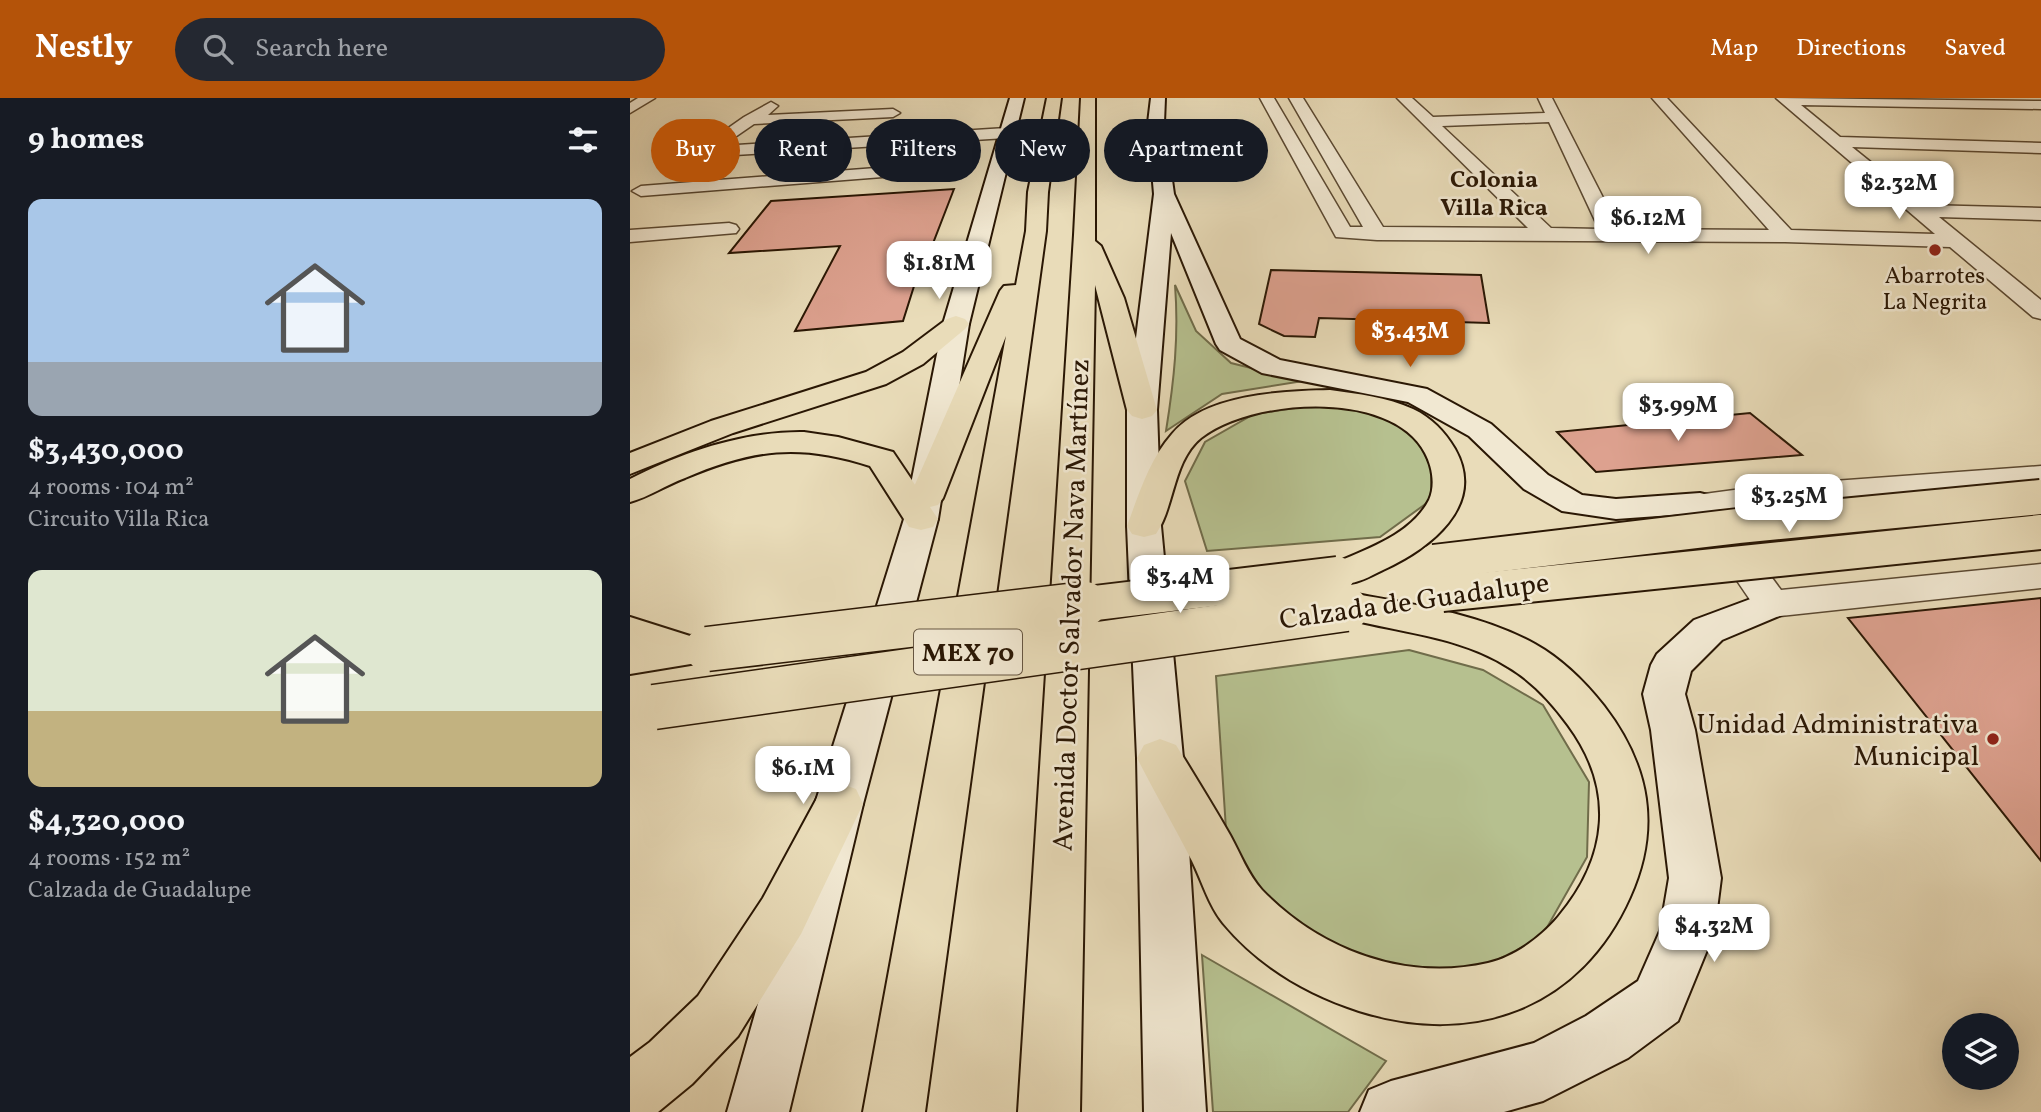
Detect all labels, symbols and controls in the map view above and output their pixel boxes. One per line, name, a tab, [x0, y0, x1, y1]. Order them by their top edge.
search box	[175, 18, 665, 81]
text: Nestly	[35, 26, 133, 72]
icon: search	[199, 30, 237, 68]
text: Search here	[255, 31, 388, 67]
text: Map	[1710, 32, 1758, 66]
text: Directions	[1796, 32, 1906, 66]
text: Saved	[1944, 32, 2006, 66]
text: 9 homes	[28, 119, 144, 161]
chip: Buy	[651, 119, 740, 182]
chip: Rent	[754, 119, 852, 182]
chip: Filters	[866, 119, 981, 182]
chip: New	[995, 119, 1090, 182]
chip: Apartment	[1104, 119, 1268, 182]
icon: filters	[564, 121, 602, 159]
pin: $2.32M	[1842, 162, 1956, 221]
district label: Colonia Villa Rica	[1440, 164, 1548, 226]
text: $2.32M	[1861, 168, 1937, 200]
pin: $6.12M	[1591, 197, 1705, 256]
text: $6.12M	[1610, 203, 1686, 235]
pin: $1.81M	[882, 242, 996, 301]
marker: Abarrotes La Negrita	[1927, 242, 1943, 258]
icon: home	[252, 245, 378, 371]
text: $1.81M	[903, 248, 975, 280]
place label: Abarrotes La Negrita	[1883, 261, 1987, 319]
pin: $3.43M	[1353, 310, 1467, 369]
text: $3.43M	[1371, 316, 1449, 348]
street label: Avenida Doctor Salvador Nava Martínez	[1044, 358, 1101, 852]
pin: $3.99M	[1621, 384, 1735, 443]
text: $3.99M	[1639, 390, 1717, 422]
text: $3,430,000	[28, 430, 184, 472]
text: 4 rooms · 104 m²	[28, 472, 194, 504]
pin: $3.25M	[1732, 474, 1846, 534]
text: $3.25M	[1751, 481, 1827, 513]
text: Circuito Villa Rica	[28, 504, 210, 536]
pin: $3.4M	[1131, 556, 1229, 615]
text: $3.4M	[1146, 562, 1214, 594]
street label: Calzada de Guadalupe	[1277, 564, 1552, 641]
icon: home	[252, 616, 378, 742]
road number: MEX 70	[914, 630, 1022, 674]
place label: Unidad Administrativa Municipal	[1696, 706, 1979, 777]
marker: Unidad Administrativa Municipal	[1985, 731, 2001, 747]
pin: $6.1M	[754, 746, 852, 806]
text: $6.1M	[771, 753, 835, 785]
text: $4,320,000	[28, 801, 185, 843]
text: 4 rooms · 152 m²	[28, 843, 190, 875]
text: Calzada de Guadalupe	[28, 875, 251, 907]
pin: $4.32M	[1657, 904, 1771, 964]
text: $4.32M	[1675, 911, 1753, 943]
map controls	[1942, 1013, 2019, 1090]
button: layers	[1942, 1013, 2019, 1090]

